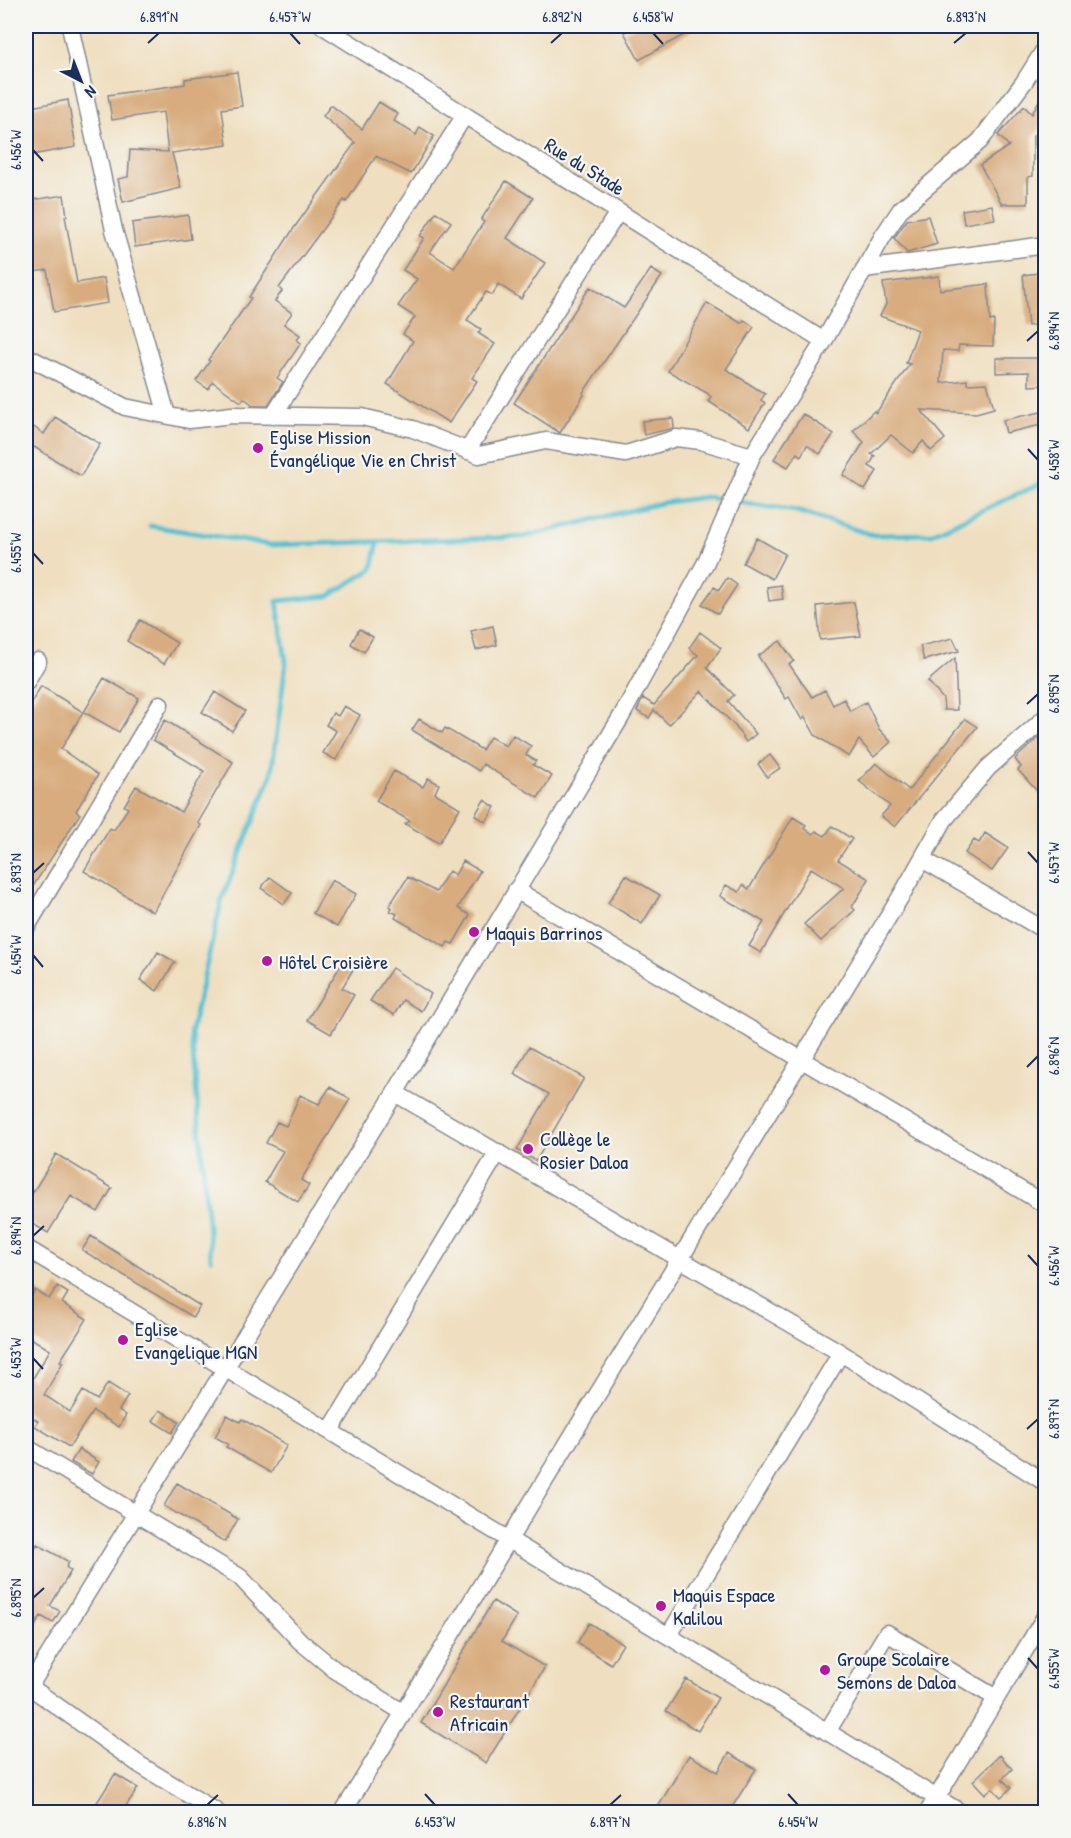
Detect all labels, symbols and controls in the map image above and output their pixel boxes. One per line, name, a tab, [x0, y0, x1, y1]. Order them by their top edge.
text: 6.891°N	[140, 6, 178, 27]
text: 6.457°W	[269, 6, 311, 27]
text: 6.892°N	[542, 6, 582, 27]
text: 6.458°W	[633, 6, 674, 27]
text: 6.893°N	[946, 6, 986, 27]
north arrow	[51, 51, 111, 111]
text: N	[80, 81, 102, 103]
text: 6.456°W	[5, 129, 26, 170]
street label: Rue du Stade	[540, 131, 630, 201]
text: 6.894°N	[1043, 312, 1064, 350]
place label: Eglise Mission Évangélique Vie en Christ	[270, 423, 457, 473]
text: 6.458°W	[1043, 439, 1064, 480]
marker: Eglise Mission Évangélique Vie en Christ	[251, 441, 265, 455]
text: 6.455°W	[5, 532, 26, 573]
text: 6.895°N	[1043, 674, 1064, 714]
text: 6.457°W	[1043, 842, 1064, 884]
text: 6.893°N	[5, 853, 26, 893]
place label: Maquis Barrinos	[486, 919, 603, 946]
marker: Maquis Barrinos	[467, 925, 481, 939]
text: 6.454°W	[5, 934, 26, 975]
place label: Hôtel Croisière	[279, 948, 388, 975]
marker: Hôtel Croisière	[260, 954, 274, 968]
text: 6.896°N	[1043, 1037, 1064, 1075]
place label: Collège le Rosier Daloa	[540, 1125, 628, 1175]
marker: Collège le Rosier Daloa	[521, 1142, 535, 1156]
text: 6.894°N	[5, 1217, 26, 1255]
text: 6.456°W	[1043, 1245, 1064, 1286]
place label: Eglise Evangelique MGN	[135, 1315, 257, 1365]
marker: Eglise Evangelique MGN	[116, 1333, 130, 1347]
text: 6.453°W	[5, 1337, 26, 1378]
text: 6.897°N	[1043, 1399, 1064, 1439]
text: 6.895°N	[5, 1578, 26, 1618]
place label: Maquis Espace Kalilou	[673, 1581, 775, 1631]
marker: Maquis Espace Kalilou	[654, 1599, 668, 1613]
place label: Groupe Scolaire Semons de Daloa	[837, 1645, 956, 1695]
text: 6.455°W	[1043, 1648, 1064, 1689]
marker: Groupe Scolaire Semons de Daloa	[818, 1663, 832, 1677]
place label: Restaurant Africain	[450, 1687, 530, 1737]
marker: Restaurant Africain	[431, 1705, 445, 1719]
text: 6.896°N	[188, 1811, 226, 1832]
text: 6.453°W	[415, 1811, 456, 1832]
text: 6.897°N	[590, 1811, 630, 1832]
text: 6.454°W	[778, 1811, 819, 1832]

